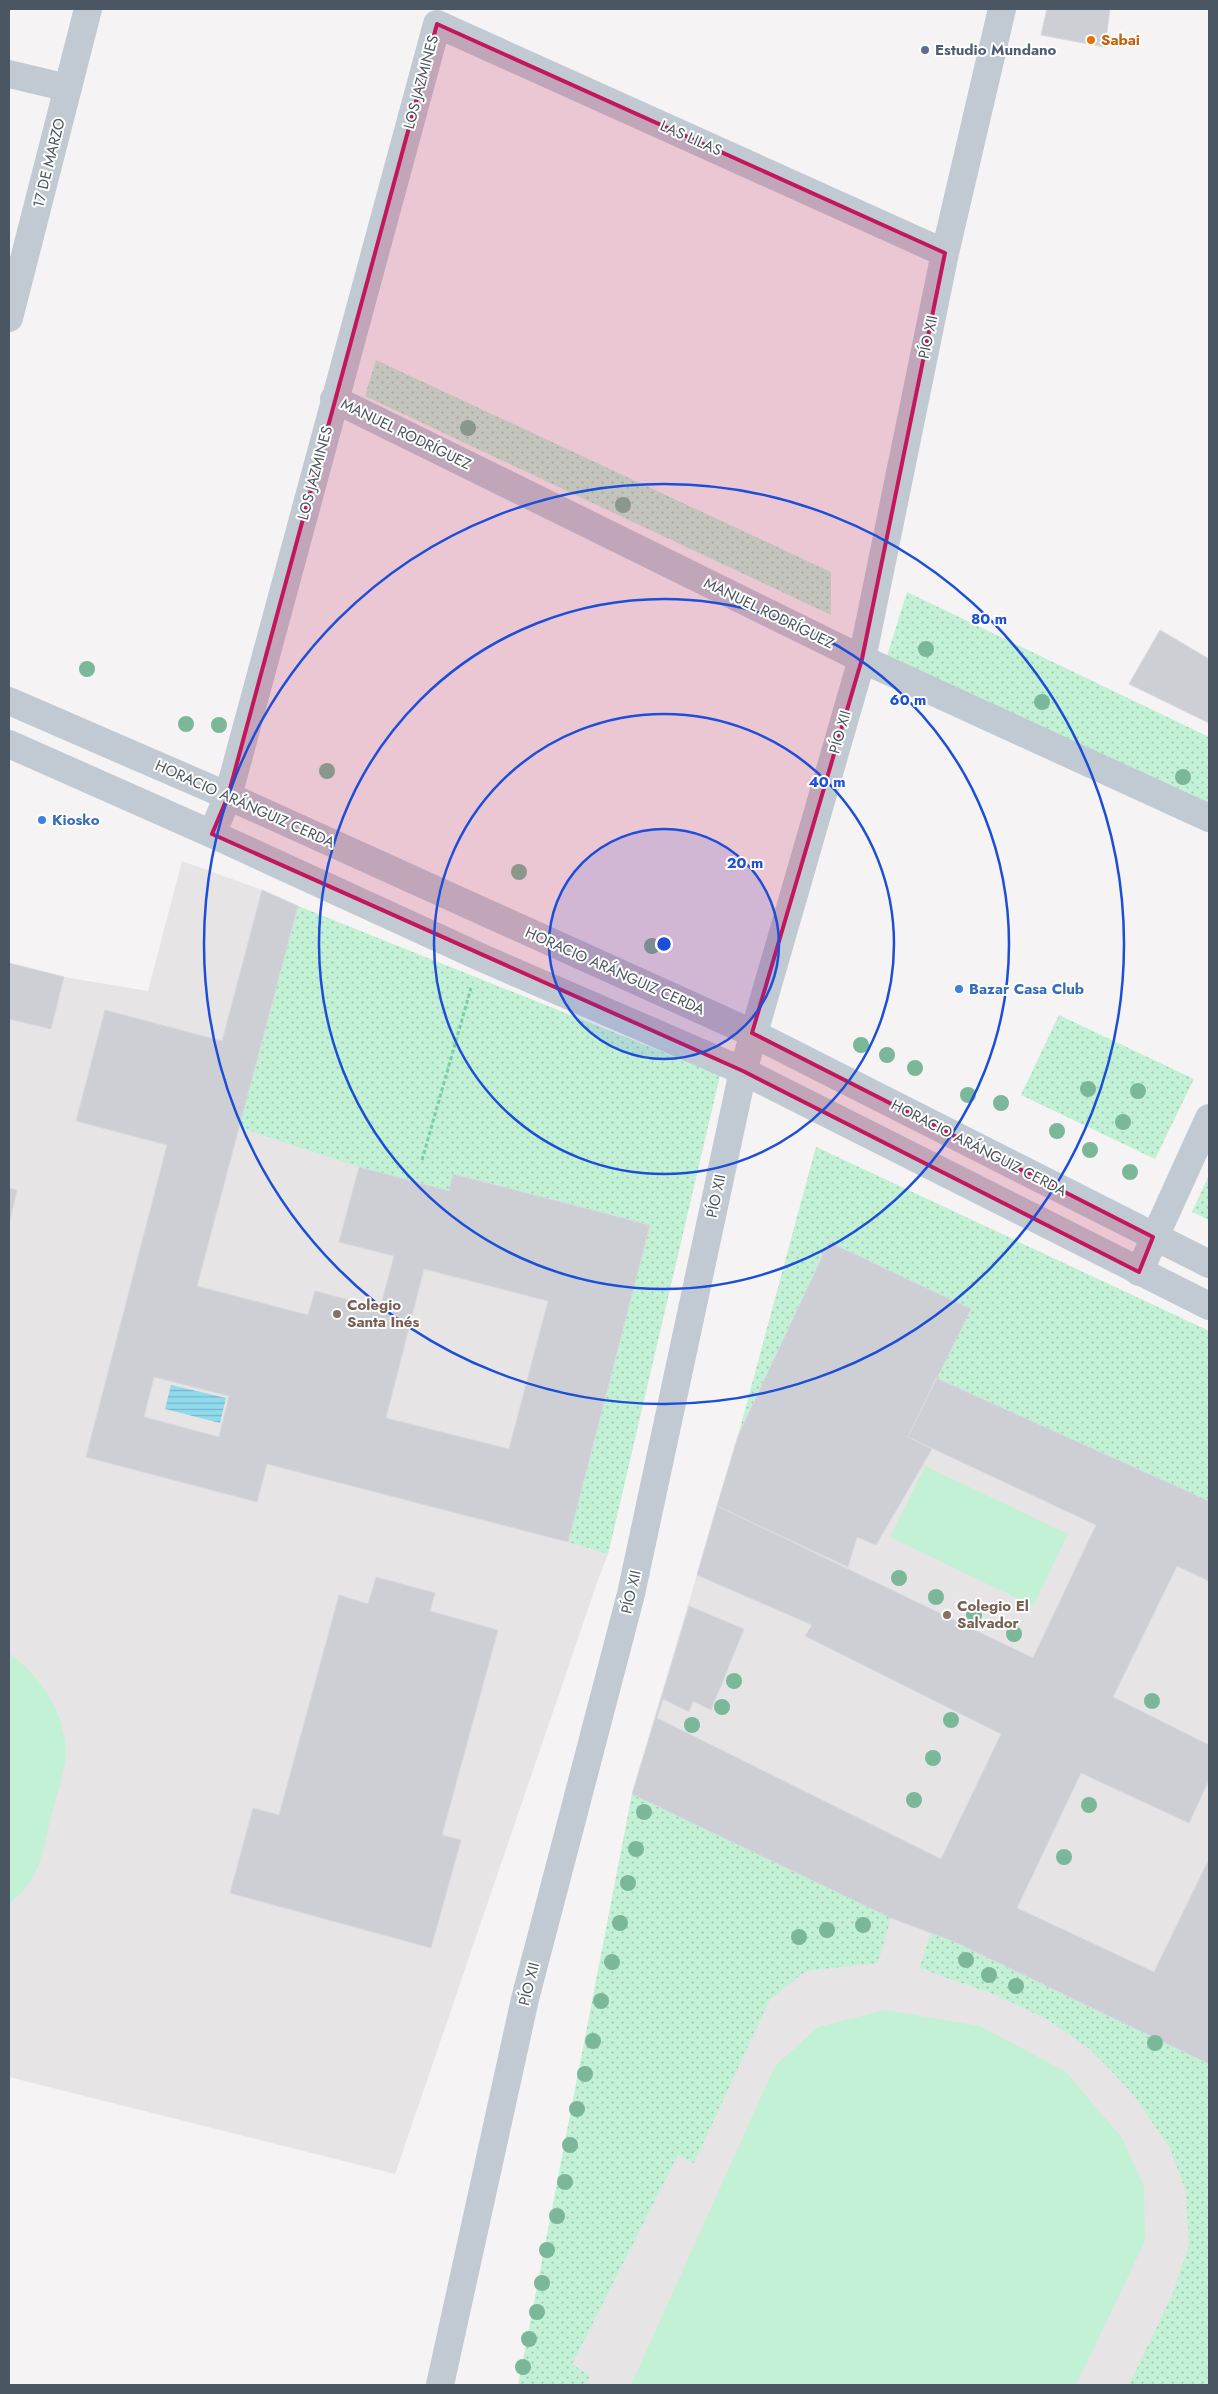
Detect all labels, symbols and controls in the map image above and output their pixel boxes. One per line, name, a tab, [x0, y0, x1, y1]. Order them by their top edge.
place label: Sabai	[1101, 29, 1140, 51]
street label: LOS JAZMINES	[398, 33, 444, 131]
marker: Sabai	[1085, 34, 1097, 46]
place label: Estudio Mundano	[935, 39, 1057, 61]
marker: Estudio Mundano	[919, 44, 931, 56]
street label: LAS LILAS	[657, 115, 725, 161]
street label: 17 DE MARZO	[27, 116, 71, 210]
street label: PÍO XII	[913, 313, 943, 361]
street label: MANUEL RODRÍGUEZ	[337, 393, 475, 475]
street label: LOS JAZMINES	[292, 424, 338, 522]
street label: MANUEL RODRÍGUEZ	[700, 572, 838, 654]
text: 80 m	[971, 608, 1007, 630]
text: 60 m	[890, 689, 926, 711]
street label: PÍO XII	[823, 708, 857, 756]
street label: HORACIO ARÁNGUIZ CERDA	[152, 754, 338, 854]
text: 40 m	[808, 771, 846, 793]
place label: Kiosko	[52, 809, 100, 831]
marker: Kiosko	[36, 814, 48, 826]
text: 20 m	[727, 852, 763, 874]
street label: HORACIO ARÁNGUIZ CERDA	[522, 921, 708, 1021]
centre of rings	[655, 935, 673, 953]
place label: Bazar Casa Club	[969, 978, 1084, 1000]
marker: Bazar Casa Club	[953, 983, 965, 995]
street label: HORACIO ARÁNGUIZ CERDA	[887, 1094, 1071, 1202]
street label: PÍO XII	[701, 1172, 731, 1220]
place label: Colegio Santa Inés	[347, 1294, 419, 1333]
marker: Colegio Santa Inés	[331, 1308, 343, 1320]
street label: PÍO XII	[615, 1568, 647, 1616]
place label: Colegio El Salvador	[957, 1595, 1029, 1634]
marker: Colegio El Salvador	[941, 1609, 953, 1621]
street label: PÍO XII	[513, 1960, 545, 2008]

